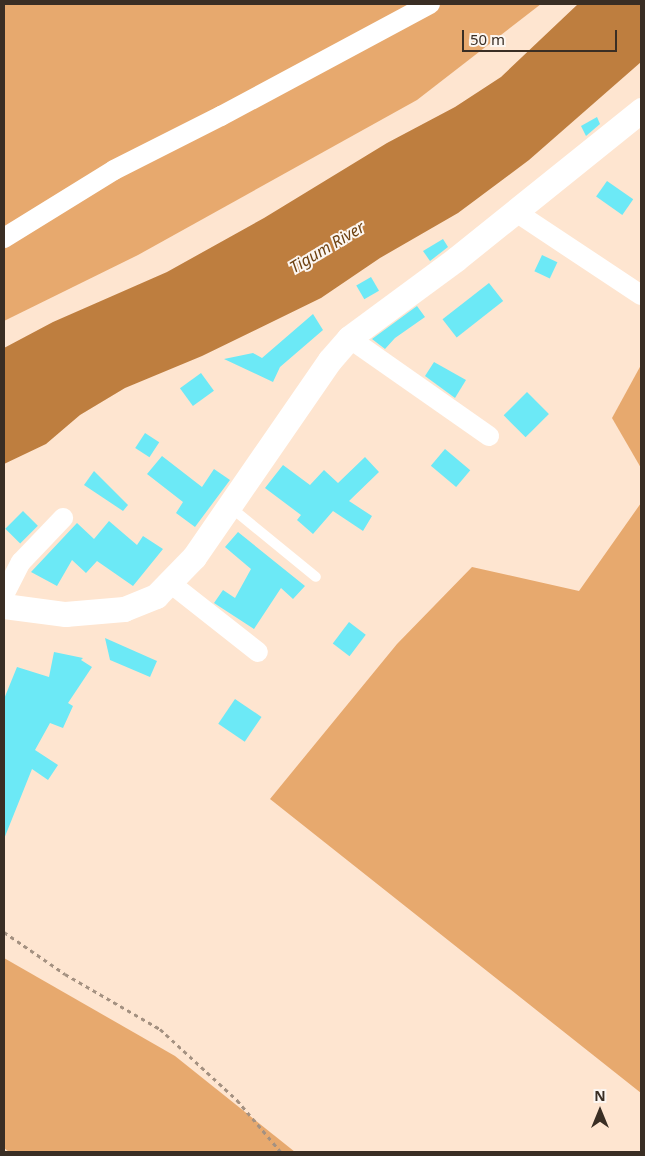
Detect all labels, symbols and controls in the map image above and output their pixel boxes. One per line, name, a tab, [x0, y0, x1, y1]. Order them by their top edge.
scale bar	[465, 20, 620, 52]
text: 50 m	[470, 29, 505, 49]
water label: Tigum River	[286, 217, 368, 277]
north arrow	[575, 1086, 625, 1136]
text: N	[594, 1086, 606, 1105]

